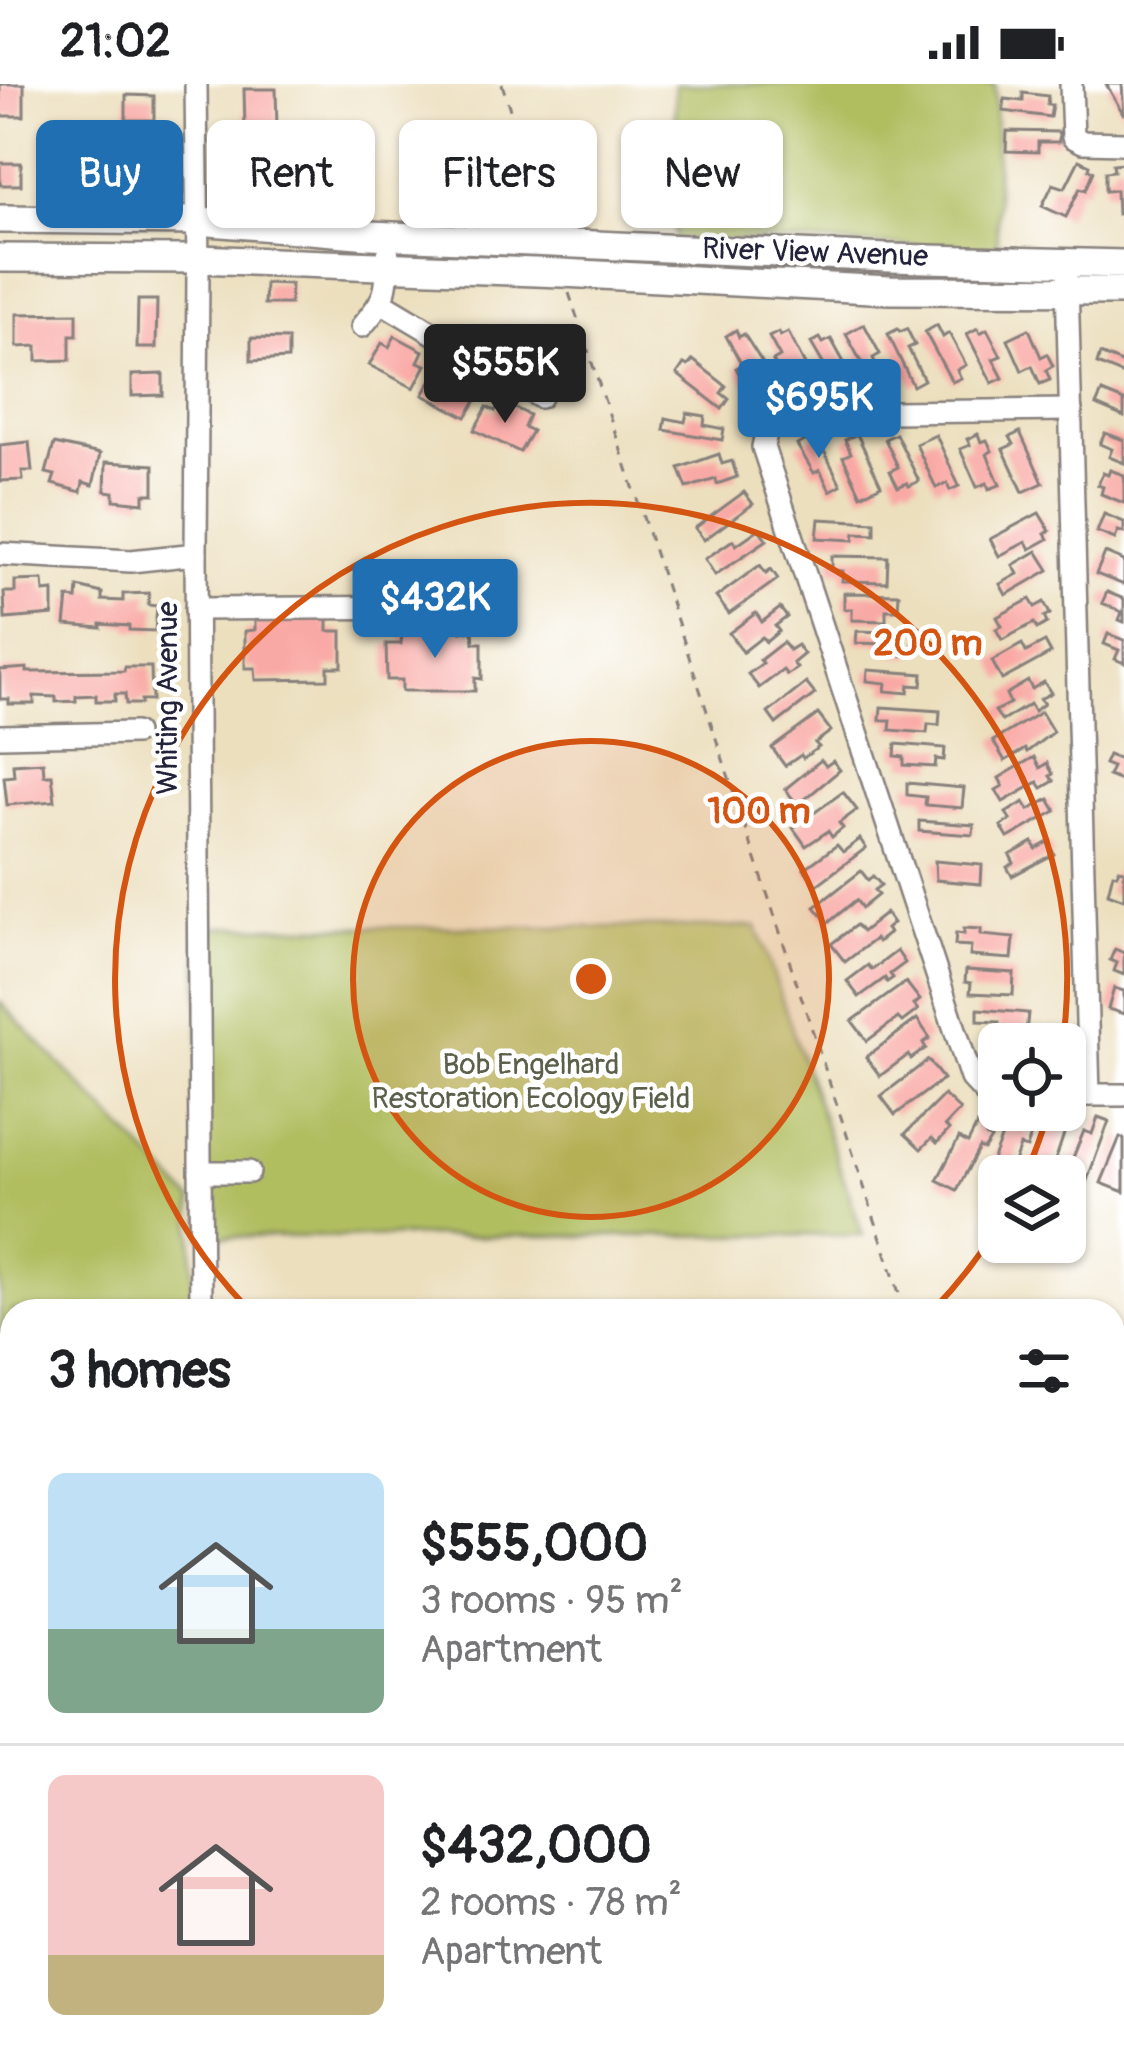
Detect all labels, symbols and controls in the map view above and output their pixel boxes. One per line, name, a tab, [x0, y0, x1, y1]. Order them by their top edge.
text: 21:02	[60, 14, 171, 70]
chip: Buy	[36, 120, 183, 228]
chip: Rent	[207, 120, 375, 228]
chip: Filters	[399, 120, 597, 228]
chip: New	[621, 120, 783, 228]
street label: River View Avenue	[701, 230, 929, 275]
pin: $555K	[421, 324, 589, 426]
text: $555K	[451, 338, 559, 387]
pin: $695K	[735, 359, 903, 461]
text: $695K	[765, 373, 873, 422]
pin: $432K	[351, 559, 519, 661]
text: $432K	[380, 573, 490, 622]
street label: Whiting Avenue	[149, 601, 186, 795]
text: 200 m	[873, 621, 983, 666]
text: 100 m	[707, 789, 811, 834]
centre of rings	[570, 958, 612, 1000]
map controls	[978, 1023, 1086, 1263]
button: locate	[978, 1023, 1086, 1131]
park label: Bob Engelhard Restoration Ecology Field	[372, 1046, 690, 1117]
button: layers	[978, 1155, 1086, 1263]
icon: filters	[1011, 1338, 1077, 1404]
text: 3 homes	[48, 1339, 231, 1403]
text: $555,000	[420, 1512, 648, 1576]
icon: home	[144, 1521, 288, 1665]
text: 3 rooms · 95 m²	[420, 1576, 683, 1625]
text: Apartment	[420, 1625, 602, 1674]
text: $432,000	[420, 1814, 652, 1878]
icon: home	[144, 1823, 288, 1967]
text: 2 rooms · 78 m²	[420, 1878, 682, 1927]
text: Apartment	[420, 1927, 602, 1976]

